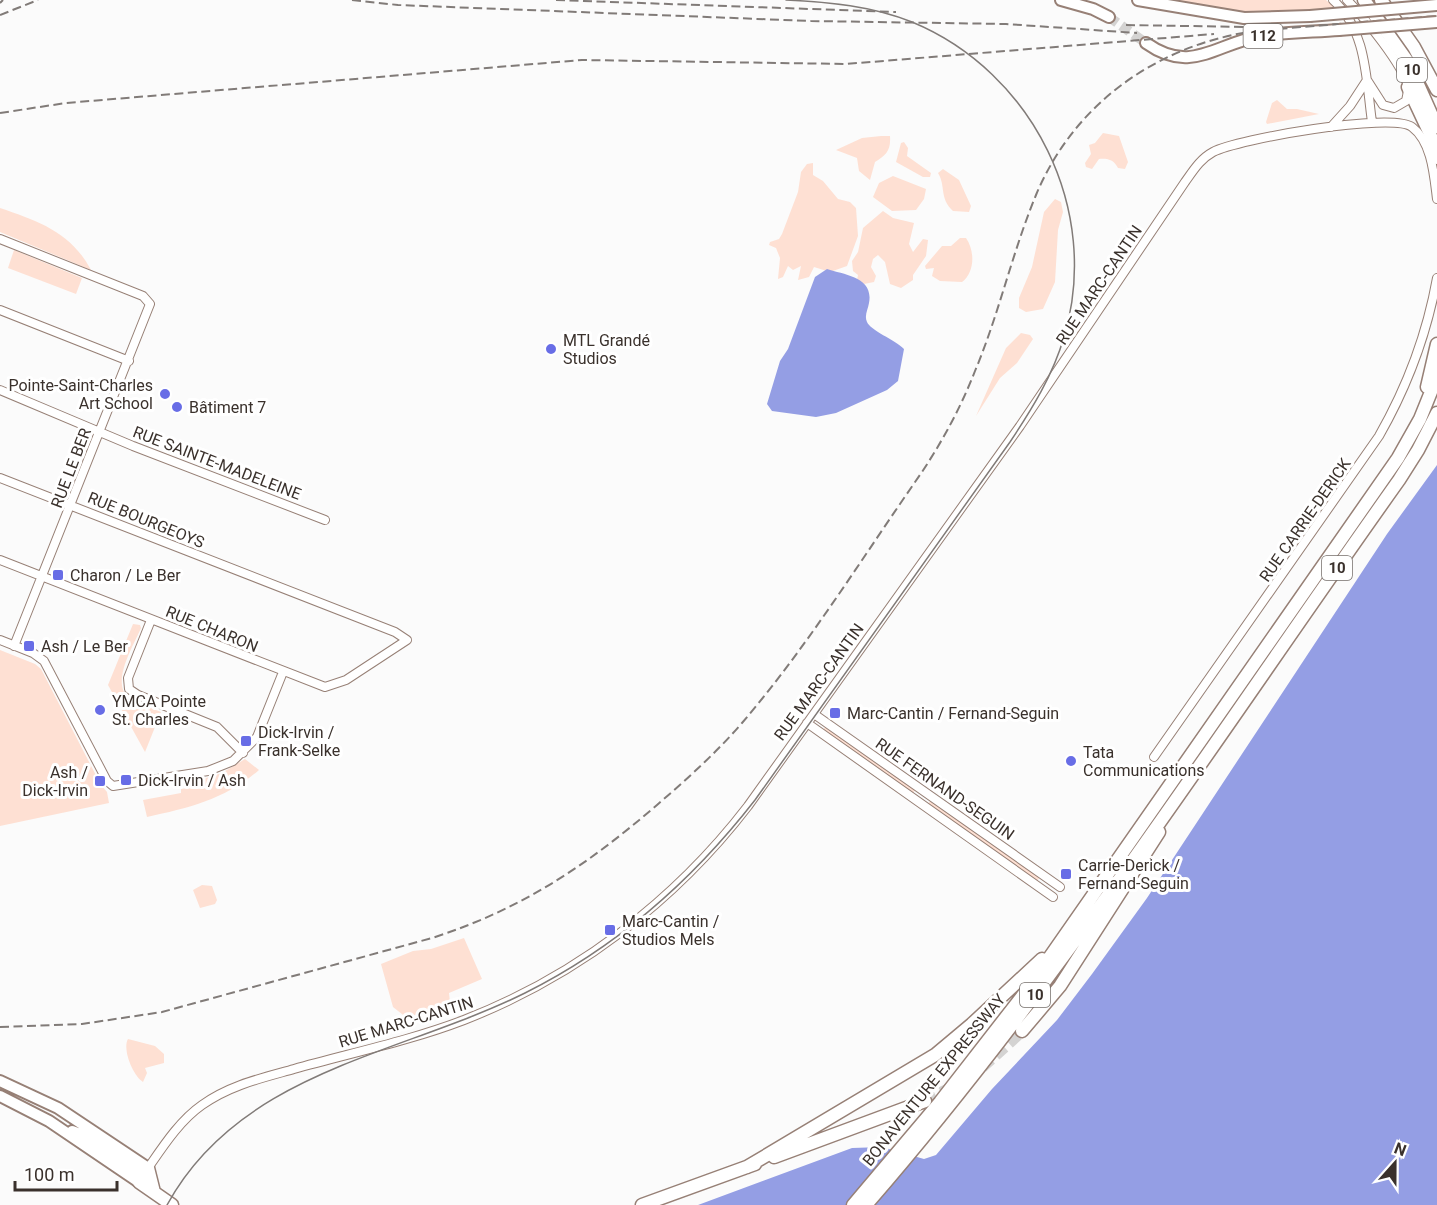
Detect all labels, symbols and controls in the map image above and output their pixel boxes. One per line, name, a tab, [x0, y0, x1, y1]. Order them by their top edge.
road number: 112	[1244, 24, 1282, 48]
road number: 10	[1397, 58, 1427, 82]
street label: RUE MARC-CANTIN	[1052, 222, 1146, 348]
place label: MTL Grandé Studios	[563, 331, 650, 368]
marker: MTL Grandé Studios	[544, 342, 558, 356]
place label: Pointe-Saint-Charles Art School	[8, 376, 153, 413]
marker: Pointe-Saint-Charles Art School	[158, 387, 172, 401]
place label: Bâtiment 7	[189, 398, 266, 417]
marker: Bâtiment 7	[170, 400, 184, 414]
street label: RUE SAINTE-MADELEINE	[130, 422, 304, 504]
street label: RUE LE BER	[47, 425, 95, 511]
street label: RUE CARRIE-DERICK	[1255, 454, 1355, 585]
street label: RUE BOURGEOYS	[85, 488, 207, 552]
road number: 10	[1322, 556, 1352, 580]
place label: Charon / Le Ber	[70, 566, 181, 585]
marker: Charon / Le Ber	[51, 568, 65, 582]
street label: RUE CHARON	[163, 602, 261, 656]
street label: RUE MARC-CANTIN	[770, 620, 868, 744]
place label: Ash / Le Ber	[41, 637, 129, 656]
marker: Ash / Le Ber	[22, 639, 36, 653]
place label: YMCA Pointe St. Charles	[112, 692, 206, 729]
marker: YMCA Pointe St. Charles	[93, 703, 107, 717]
place label: Marc-Cantin / Fernand-Seguin	[847, 704, 1059, 723]
marker: Marc-Cantin / Fernand-Seguin	[828, 706, 842, 720]
place label: Dick-Irvin / Frank-Selke	[258, 723, 340, 760]
marker: Dick-Irvin / Frank-Selke	[239, 734, 253, 748]
street label: RUE FERNAND-SEGUIN	[872, 734, 1018, 844]
place label: Tata Communications	[1083, 743, 1205, 780]
marker: Tata Communications	[1064, 754, 1078, 768]
place label: Ash / Dick-Irvin	[22, 763, 88, 800]
place label: Dick-Irvin / Ash	[138, 771, 246, 790]
marker: Dick-Irvin / Ash	[119, 773, 133, 787]
marker: Ash / Dick-Irvin	[93, 774, 107, 788]
place label: Carrie-Derick / Fernand-Seguin	[1078, 856, 1189, 893]
marker: Carrie-Derick / Fernand-Seguin	[1059, 867, 1073, 881]
place label: Marc-Cantin / Studios Mels	[622, 912, 720, 949]
marker: Marc-Cantin / Studios Mels	[603, 923, 617, 937]
road number: 10	[1020, 983, 1050, 1007]
street label: BONAVENTURE EXPRESSWAY	[859, 990, 1010, 1170]
street label: RUE MARC-CANTIN	[336, 992, 476, 1052]
north arrow	[1365, 1133, 1425, 1193]
text: N	[1392, 1139, 1409, 1160]
scale bar	[15, 1154, 117, 1192]
text: 100 m	[24, 1164, 75, 1185]

